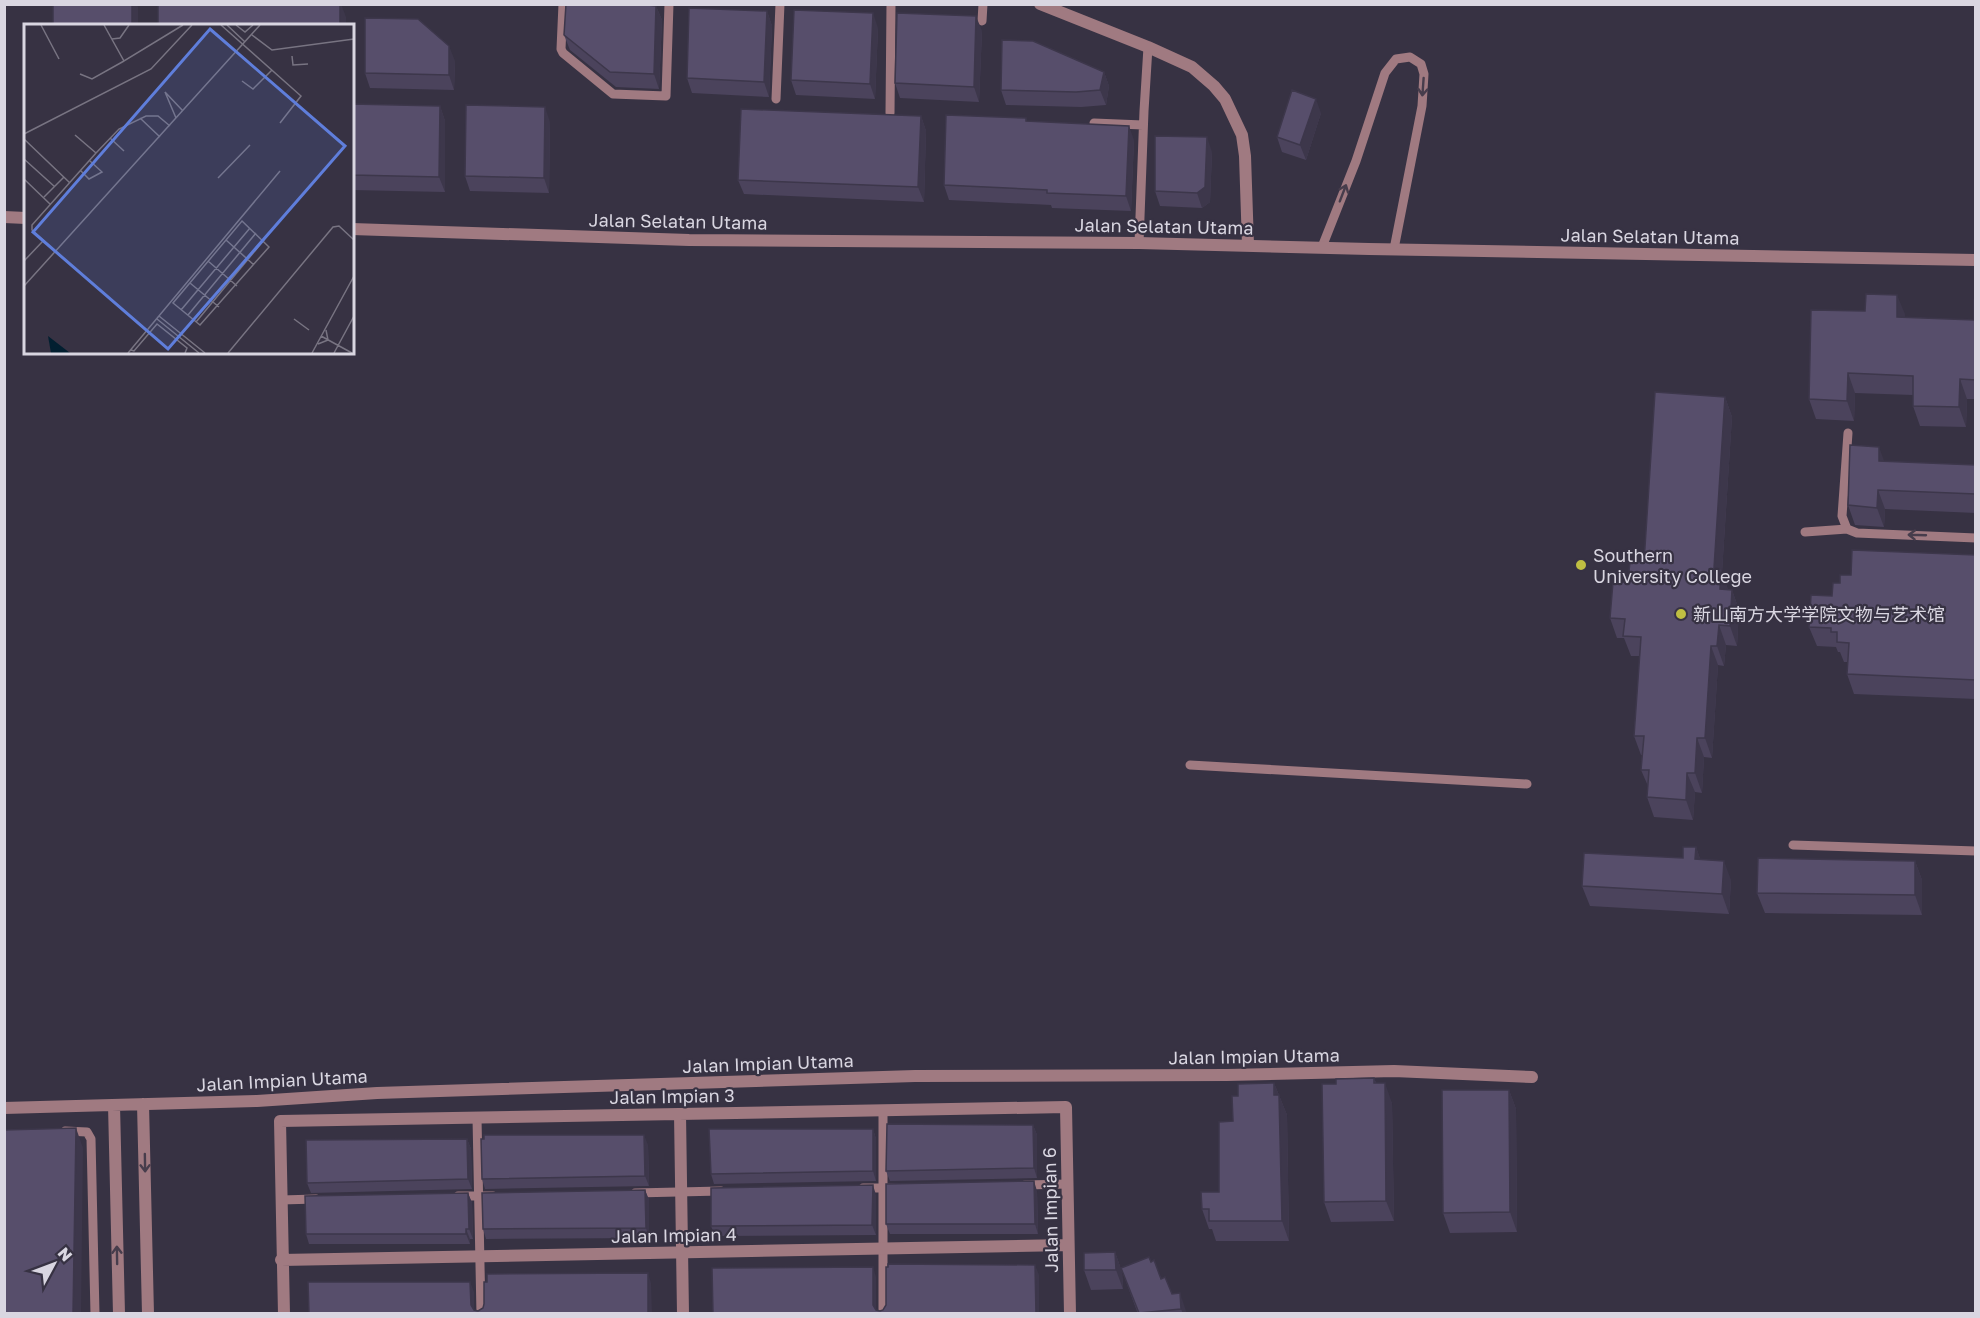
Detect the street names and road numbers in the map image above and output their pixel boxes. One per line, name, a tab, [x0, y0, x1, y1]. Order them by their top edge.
street label: Jalan Selatan Utama	[588, 208, 768, 234]
street label: Jalan Selatan Utama	[1074, 213, 1254, 239]
street label: Jalan Selatan Utama	[1560, 223, 1740, 249]
street label: Jalan Impian Utama	[1168, 1044, 1340, 1068]
street label: Jalan Impian Utama	[682, 1049, 854, 1077]
street label: Jalan Impian Utama	[196, 1065, 368, 1095]
street label: Jalan Impian 3	[609, 1084, 735, 1108]
street label: Jalan Impian 6	[1038, 1147, 1062, 1273]
street label: Jalan Impian 4	[611, 1223, 737, 1247]

